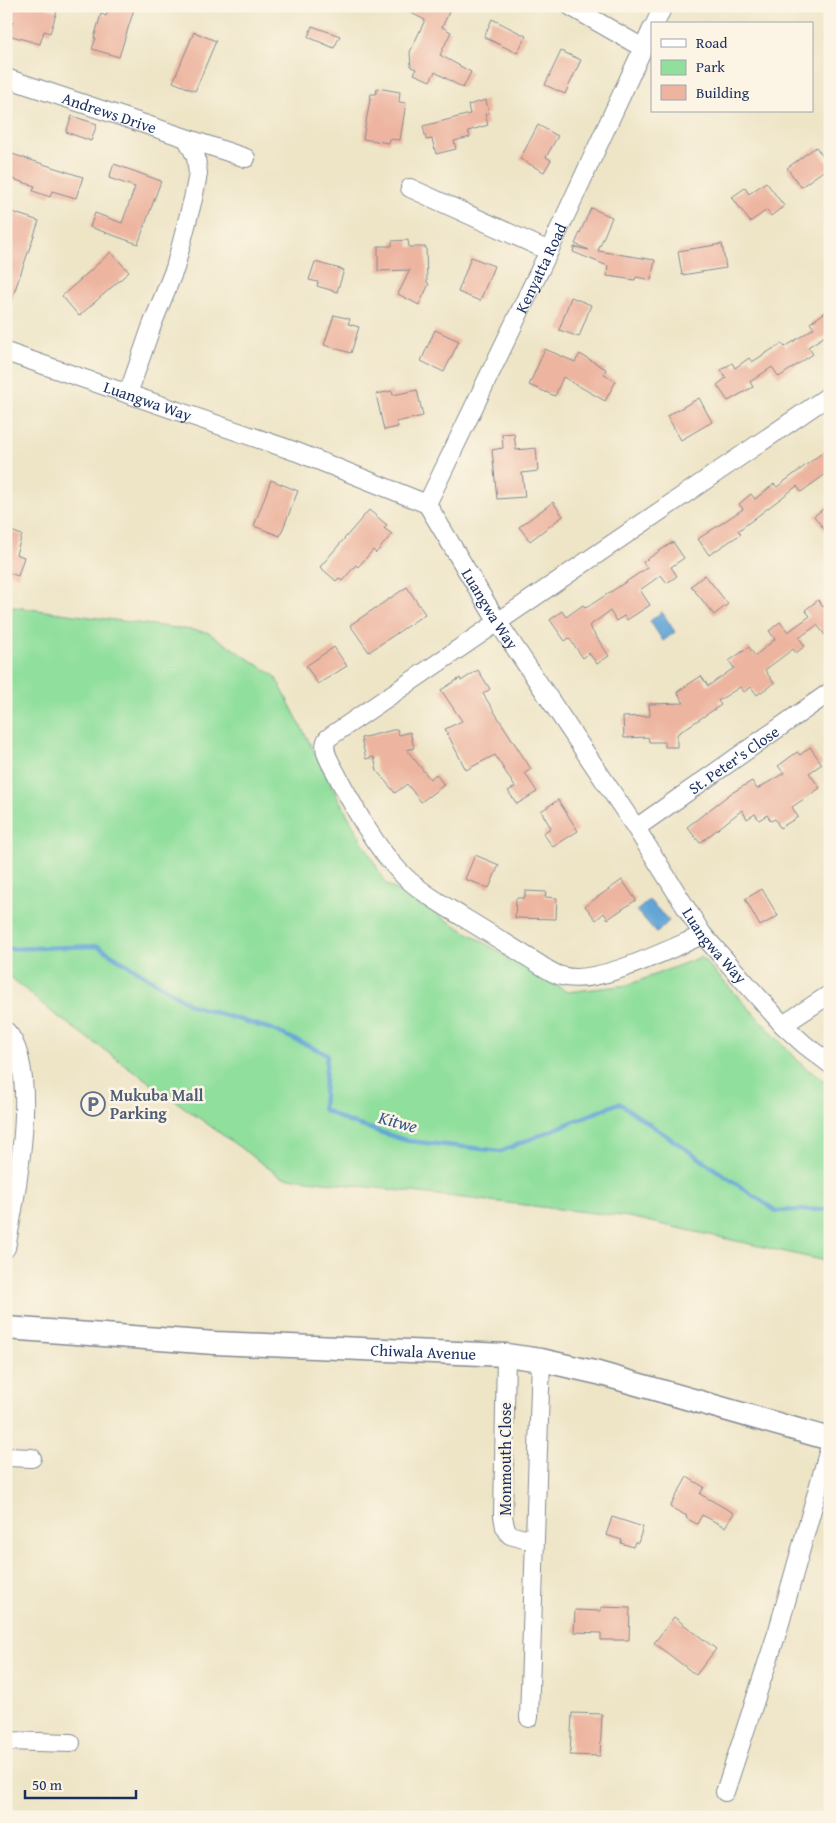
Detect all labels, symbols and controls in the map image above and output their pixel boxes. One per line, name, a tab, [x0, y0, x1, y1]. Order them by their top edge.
legend	[651, 22, 814, 112]
text: Road	[696, 32, 727, 53]
text: Park	[696, 56, 725, 77]
text: Building	[696, 82, 750, 103]
street label: Andrews Drive	[59, 86, 160, 139]
street label: Kenyatta Road	[509, 219, 573, 317]
street label: Luangwa Way	[101, 374, 195, 427]
street label: Luangwa Way	[456, 563, 525, 654]
street label: St. Peter's Close	[683, 719, 784, 800]
street label: Luangwa Way	[677, 903, 753, 989]
place label: Mukuba Mall Parking	[110, 1083, 204, 1125]
parking icon: Mukuba Mall Parking	[80, 1091, 106, 1117]
water label: Kitwe	[375, 1103, 421, 1140]
street label: Chiwala Avenue	[370, 1337, 477, 1366]
street label: Monmouth Close	[493, 1402, 517, 1516]
scale bar	[25, 1768, 136, 1800]
text: 50 m	[32, 1774, 63, 1795]

